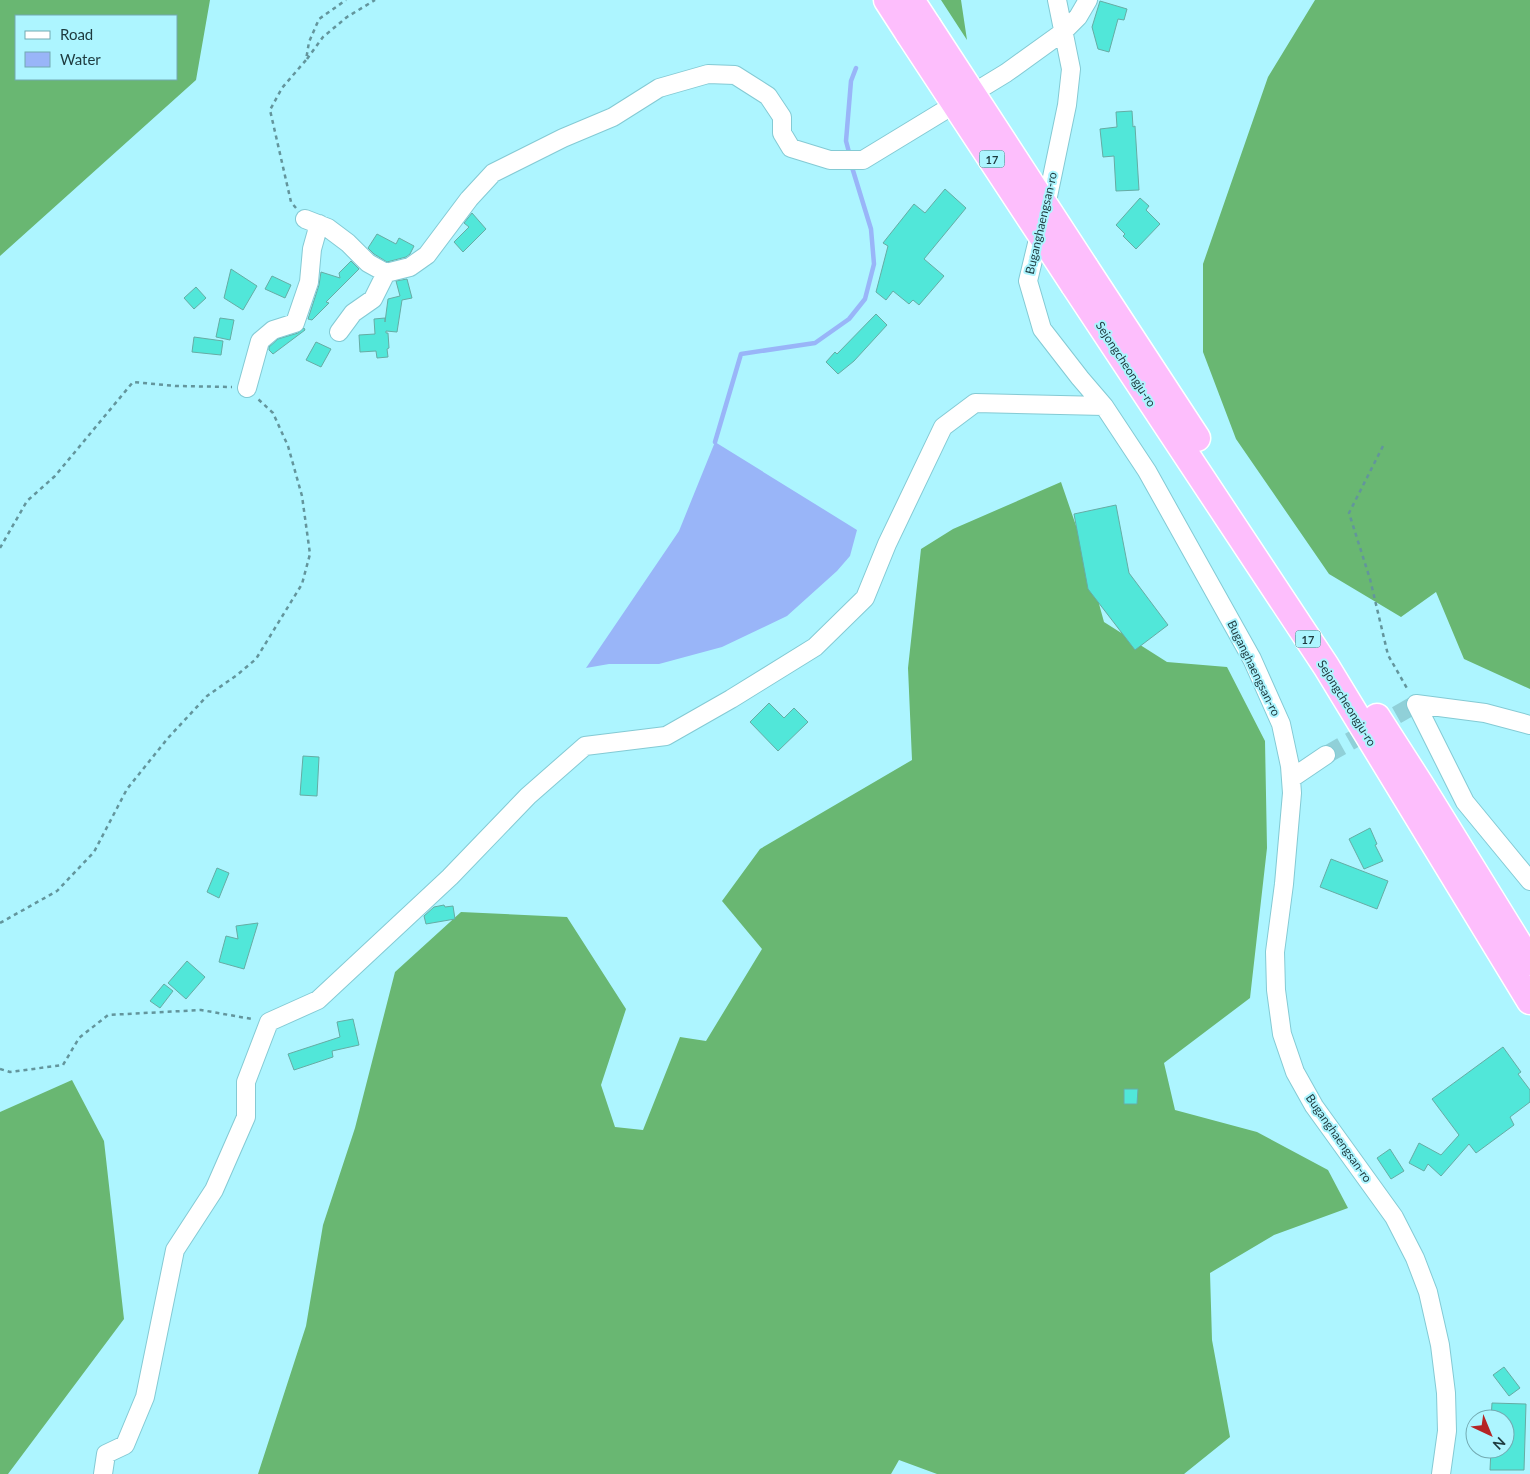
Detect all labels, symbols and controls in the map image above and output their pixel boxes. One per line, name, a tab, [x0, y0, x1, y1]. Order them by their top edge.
legend	[15, 15, 178, 80]
text: Road	[60, 25, 93, 43]
text: Water	[60, 50, 101, 68]
road number: 17	[980, 150, 1004, 168]
street label: Buganghaengsan-ro	[1022, 170, 1060, 276]
street label: Sejongcheongju-ro	[1093, 318, 1159, 410]
street label: Buganghaengsan-ro	[1224, 618, 1284, 718]
road number: 17	[1296, 630, 1320, 648]
street label: Sejongcheongju-ro	[1314, 657, 1380, 749]
street label: Buganghaengsan-ro	[1303, 1091, 1375, 1185]
north arrow	[1465, 1409, 1515, 1459]
text: N	[1490, 1434, 1509, 1454]

